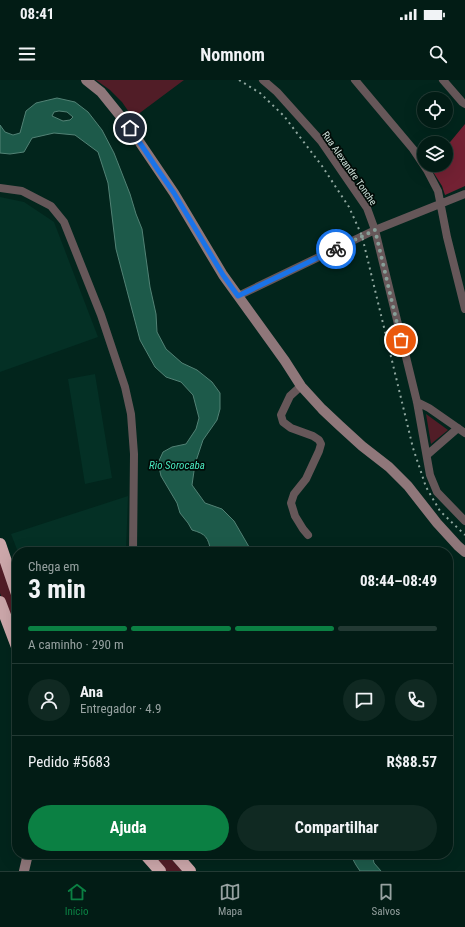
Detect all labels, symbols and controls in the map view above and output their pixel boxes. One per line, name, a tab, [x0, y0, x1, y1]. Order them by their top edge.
text: 08:41	[20, 5, 54, 23]
icon: menu	[16, 43, 38, 65]
icon: search	[427, 43, 449, 65]
text: Nomnom	[200, 44, 265, 65]
map controls	[417, 92, 453, 172]
button: locate	[417, 92, 453, 128]
pin	[113, 111, 147, 145]
icon: home	[119, 117, 141, 139]
street label: Rua Alexandre Tonche	[320, 129, 379, 208]
button: layers	[417, 136, 453, 172]
courier	[316, 229, 356, 269]
icon: bike	[325, 238, 347, 260]
pin	[384, 323, 418, 357]
icon: bag	[390, 329, 412, 351]
water label: Rio Sorocaba	[149, 459, 205, 472]
text: Chega em	[28, 559, 79, 574]
text: 08:44–08:49	[360, 572, 437, 590]
text: 3 min	[28, 574, 86, 604]
text: A caminho · 290 m	[28, 637, 124, 652]
button: person	[28, 679, 70, 721]
button: chat	[343, 679, 385, 721]
button: phone	[395, 679, 437, 721]
text: Ana	[80, 683, 103, 701]
text: Entregador · 4.9	[80, 701, 162, 716]
text: Pedido #5683	[28, 753, 110, 771]
text: R$88.57	[386, 753, 437, 771]
button: Ajuda	[28, 805, 229, 851]
button: Compartilhar	[237, 805, 437, 851]
tab: Início	[65, 881, 89, 918]
tab: Mapa	[218, 881, 242, 918]
tab: Salvos	[372, 881, 400, 918]

